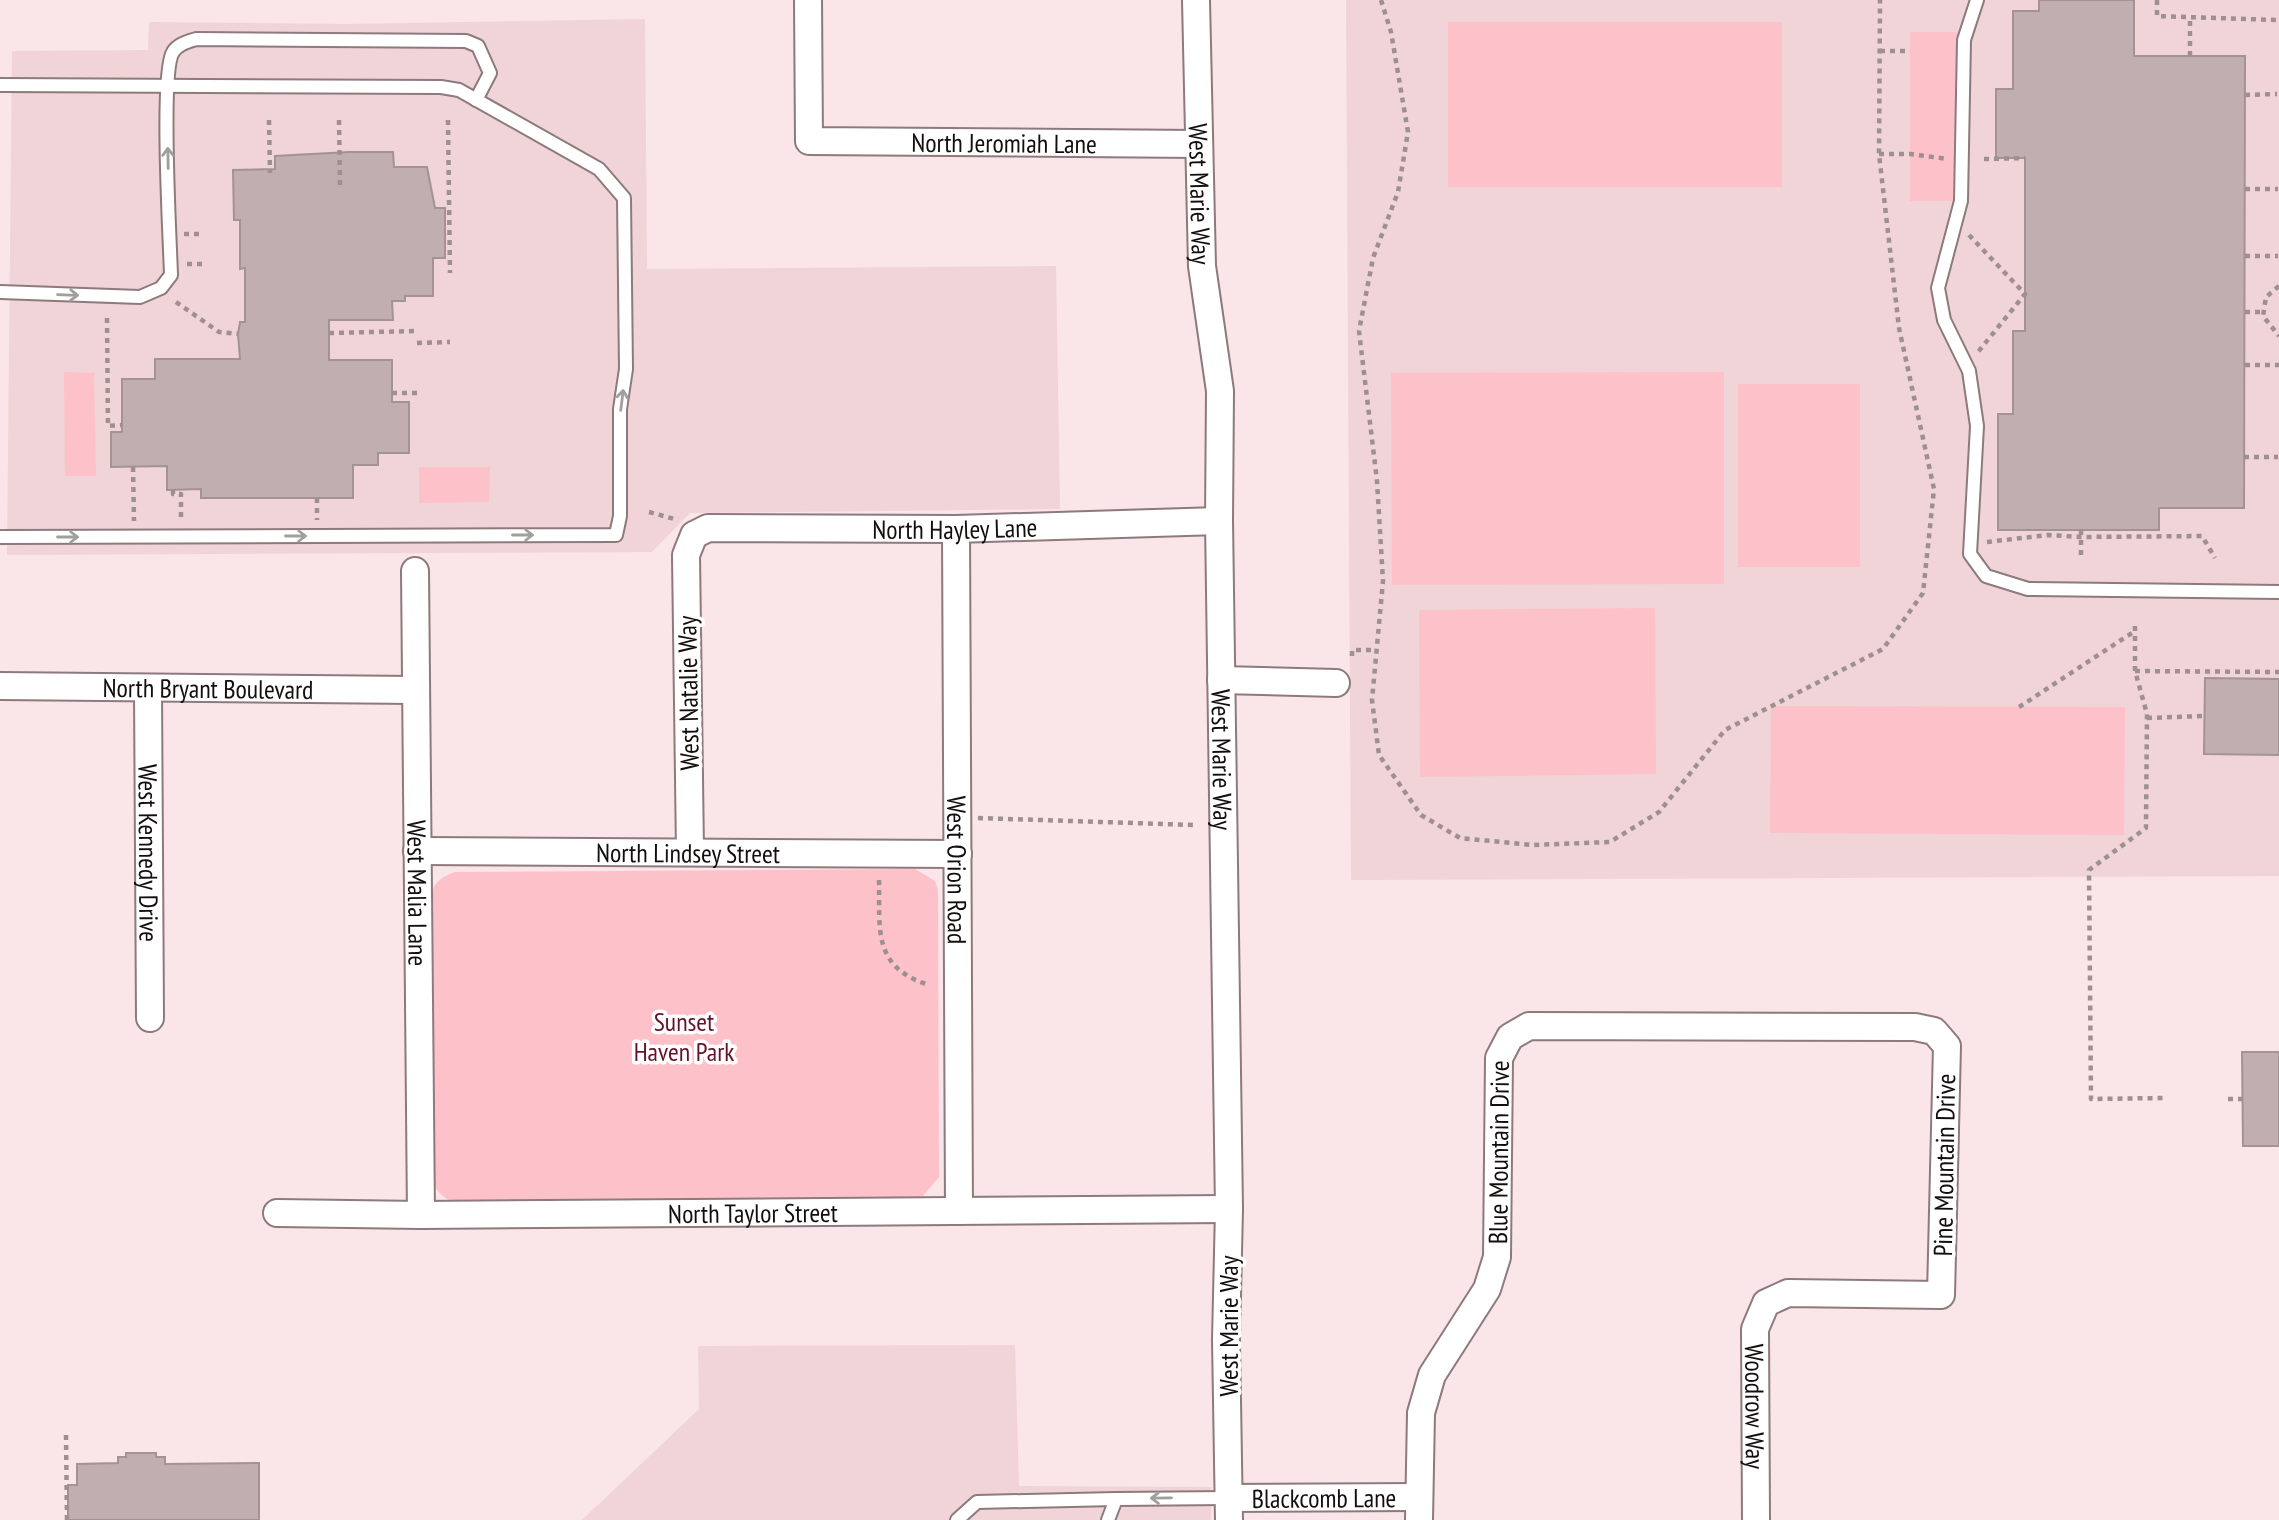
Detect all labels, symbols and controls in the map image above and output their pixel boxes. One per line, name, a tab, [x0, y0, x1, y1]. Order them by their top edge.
street label: West Marie Way	[1182, 123, 1218, 265]
street label: North Jeromiah Lane	[911, 125, 1097, 160]
one-way arrow	[161, 147, 175, 170]
one-way arrow	[56, 288, 79, 301]
one-way arrow	[615, 390, 628, 412]
street label: North Hayley Lane	[872, 510, 1038, 546]
one-way arrow	[511, 528, 534, 542]
one-way arrow	[284, 529, 307, 543]
one-way arrow	[56, 530, 79, 544]
street label: West Natalie Way	[670, 615, 706, 771]
street label: North Bryant Boulevard	[102, 670, 314, 706]
street label: West Marie Way	[1205, 689, 1240, 831]
street label: West Kennedy Drive	[132, 764, 166, 942]
street label: West Orion Road	[941, 796, 974, 944]
street label: West Malia Lane	[401, 820, 435, 966]
street label: North Lindsey Street	[596, 835, 780, 870]
park label: Sunset Haven Park	[634, 1005, 734, 1068]
street label: Blue Mountain Drive	[1481, 1060, 1515, 1244]
street label: Pine Mountain Drive	[1926, 1073, 1962, 1257]
street label: North Taylor Street	[668, 1195, 838, 1230]
street label: West Marie Way	[1212, 1255, 1245, 1397]
street label: Woodrow Way	[1739, 1344, 1772, 1469]
street label: Blackcomb Lane	[1252, 1481, 1396, 1514]
one-way arrow	[1149, 1492, 1172, 1505]

